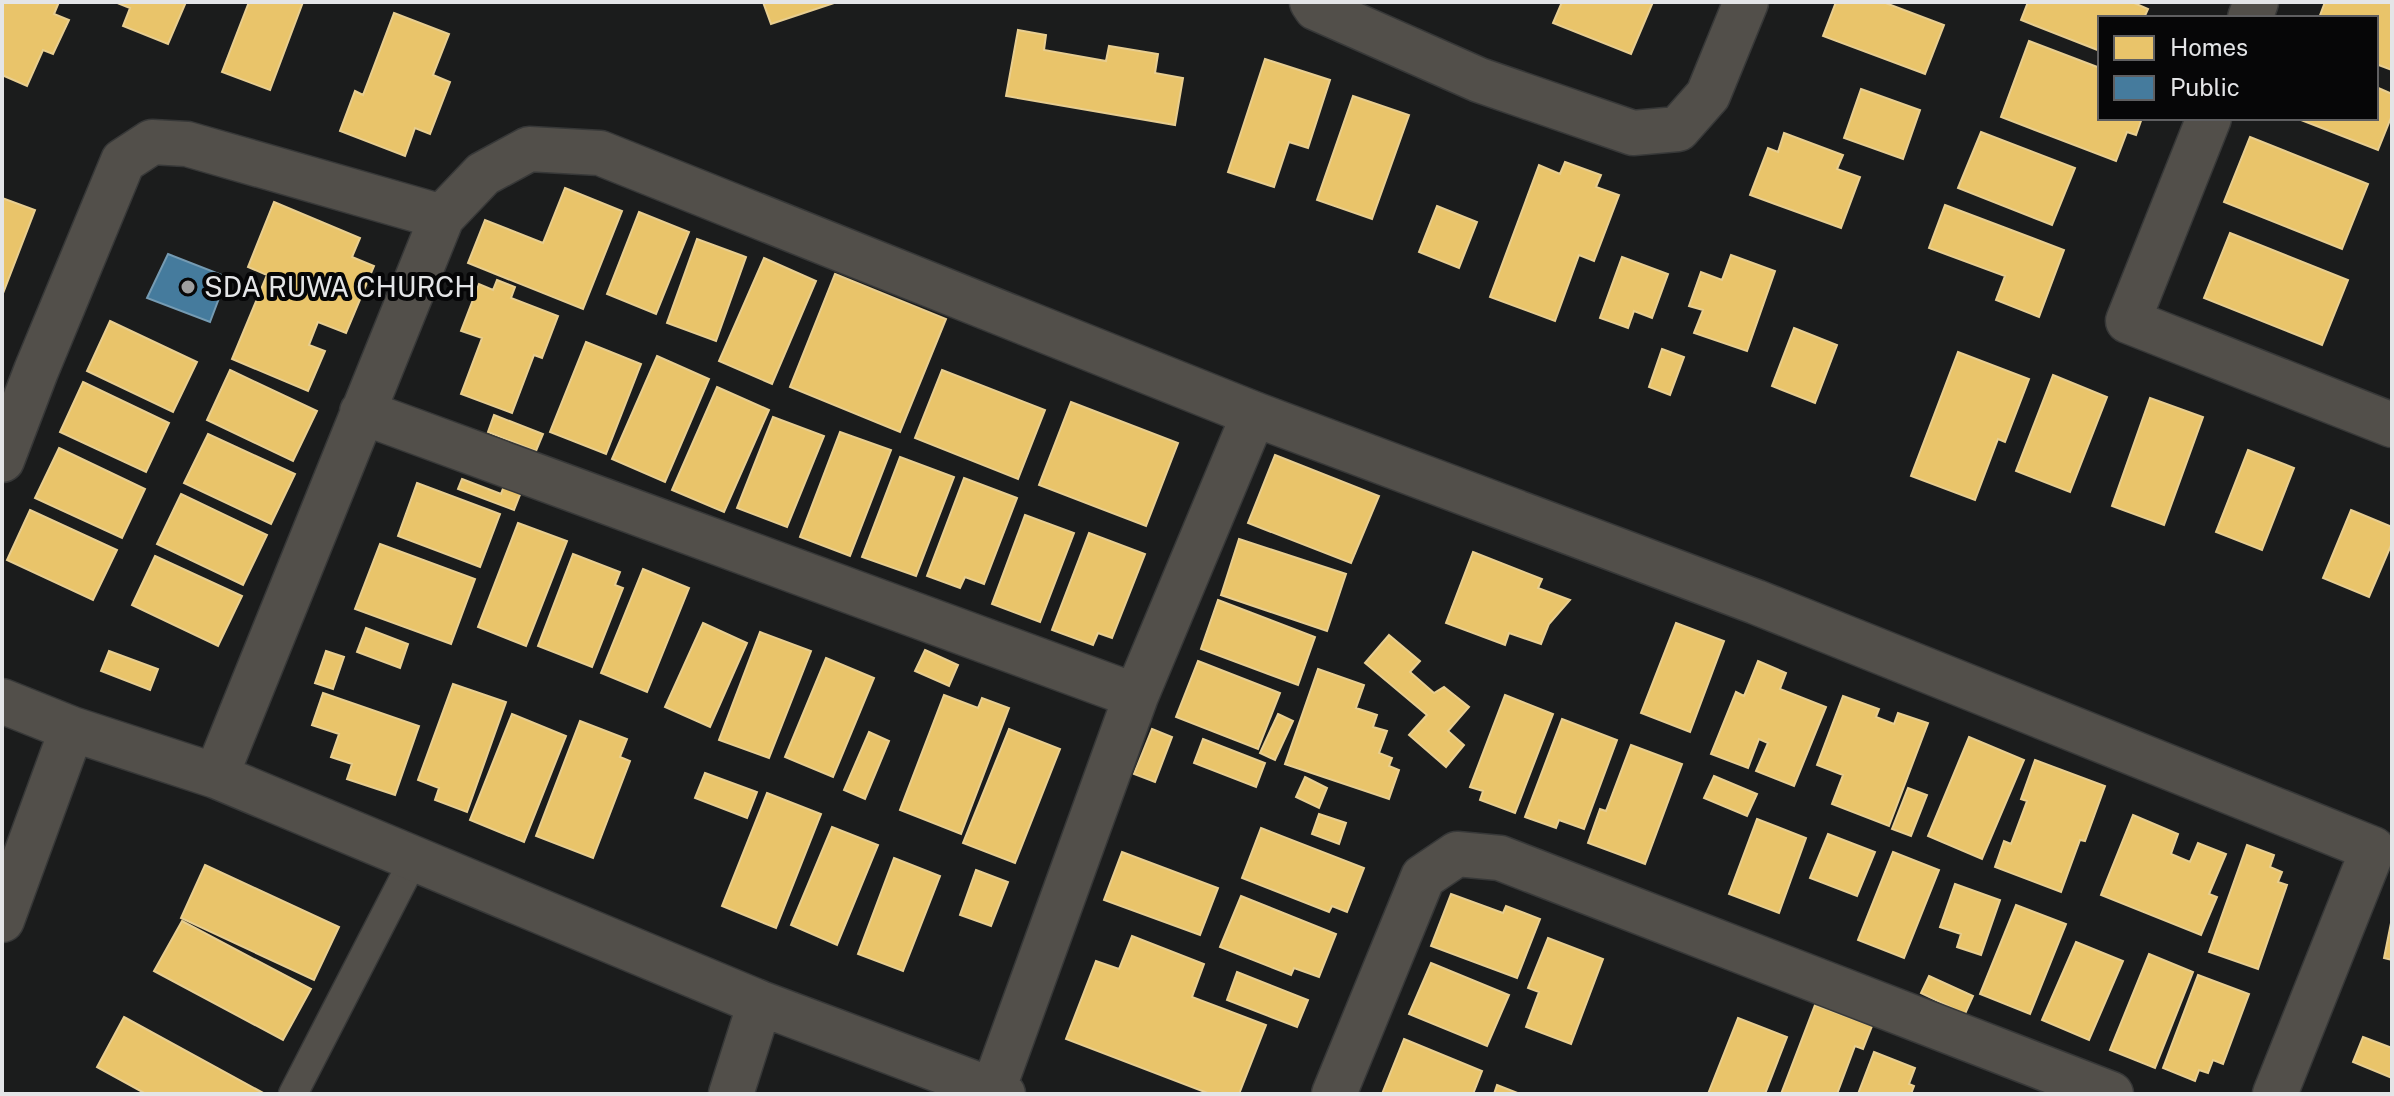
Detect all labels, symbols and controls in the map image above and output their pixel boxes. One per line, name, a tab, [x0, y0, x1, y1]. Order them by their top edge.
legend	[2098, 16, 2378, 120]
text: Homes	[2170, 33, 2248, 61]
text: Public	[2170, 73, 2240, 101]
place label: SDA RUWA CHURCH	[204, 270, 476, 303]
marker: SDA RUWA CHURCH	[179, 278, 197, 296]

